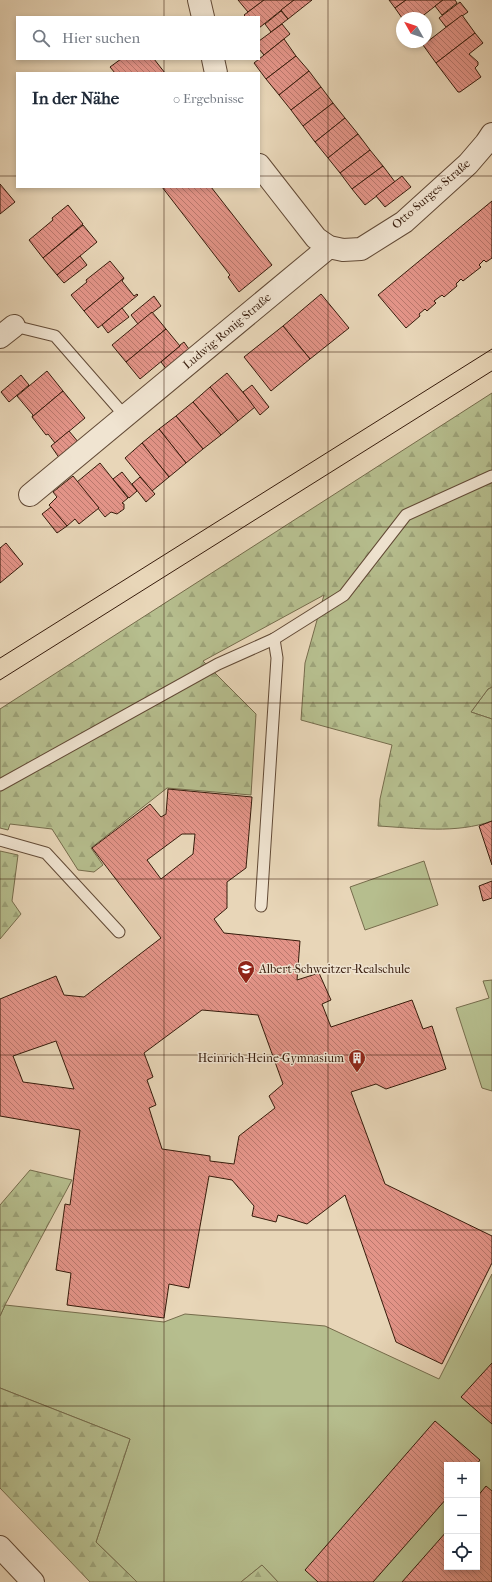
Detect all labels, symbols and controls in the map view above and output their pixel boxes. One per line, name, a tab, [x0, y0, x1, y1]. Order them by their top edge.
north arrow	[396, 12, 432, 48]
search box	[16, 16, 260, 60]
icon: search	[30, 27, 52, 49]
text: Hier suchen	[62, 29, 140, 47]
text: In der Nähe	[32, 88, 119, 108]
text: 0 Ergebnisse	[173, 91, 244, 106]
street label: Otto-Surges-Straße	[389, 156, 473, 232]
street label: Ludwig-Ronig-Straße	[180, 290, 274, 372]
school or university icon: Albert-Schweitzer-Realschule	[236, 959, 256, 984]
place label: Albert-Schweitzer-Realschule	[258, 962, 410, 976]
building icon: Heinrich-Heine-Gymnasium	[347, 1048, 367, 1073]
place label: Heinrich-Heine-Gymnasium	[198, 1051, 344, 1065]
map controls	[444, 1462, 480, 1570]
button: +	[444, 1462, 480, 1498]
button: −	[444, 1498, 480, 1534]
button: locate	[444, 1534, 480, 1570]

